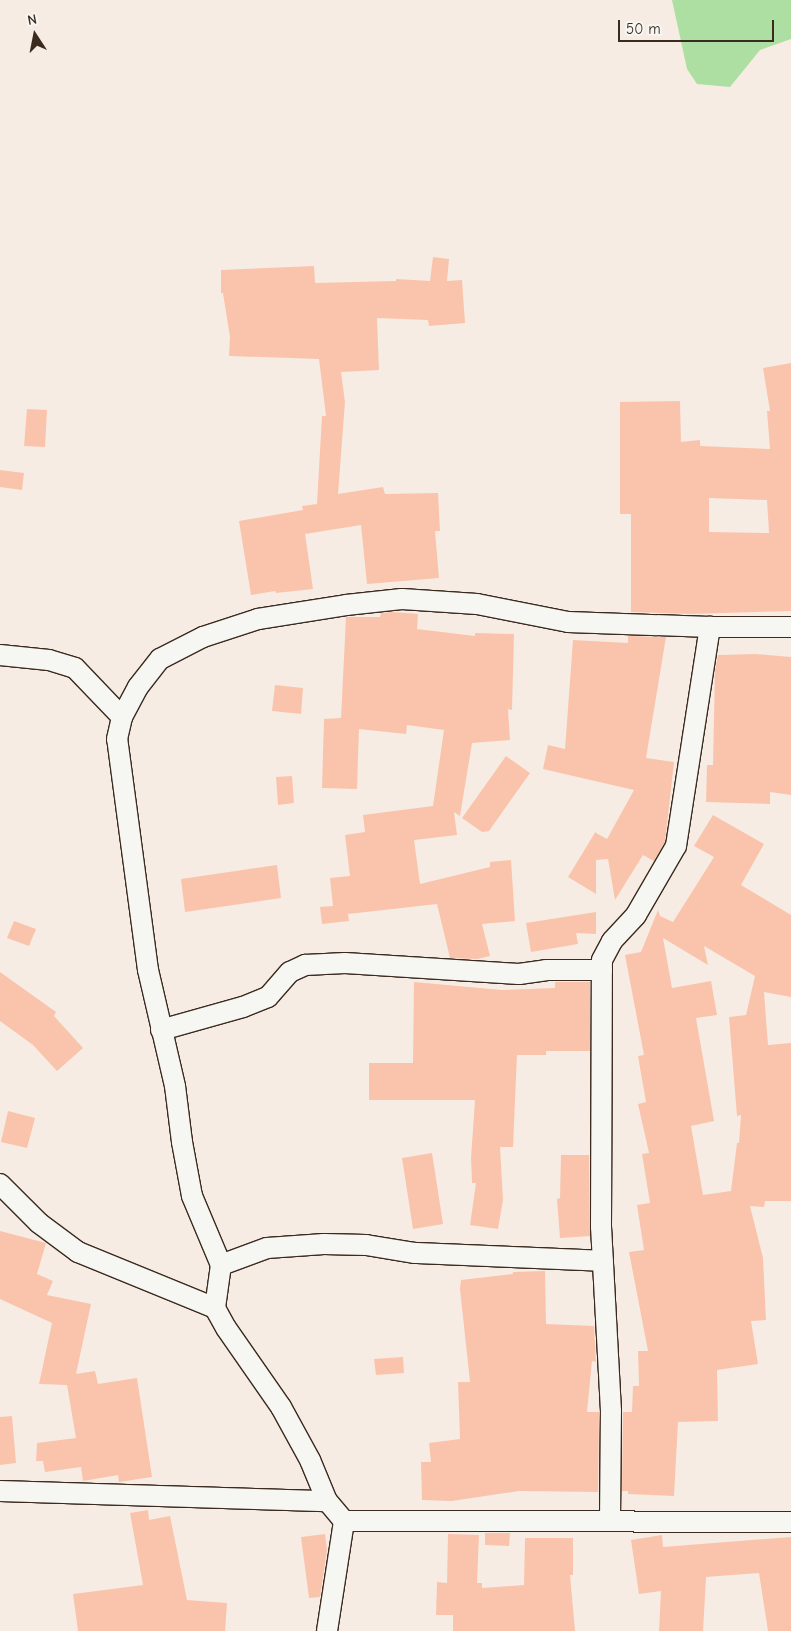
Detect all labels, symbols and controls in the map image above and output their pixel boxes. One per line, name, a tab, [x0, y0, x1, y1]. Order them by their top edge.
north arrow	[10, 10, 60, 60]
scale bar	[621, 10, 777, 42]
text: N	[26, 11, 38, 29]
text: 50 m	[626, 20, 661, 38]

